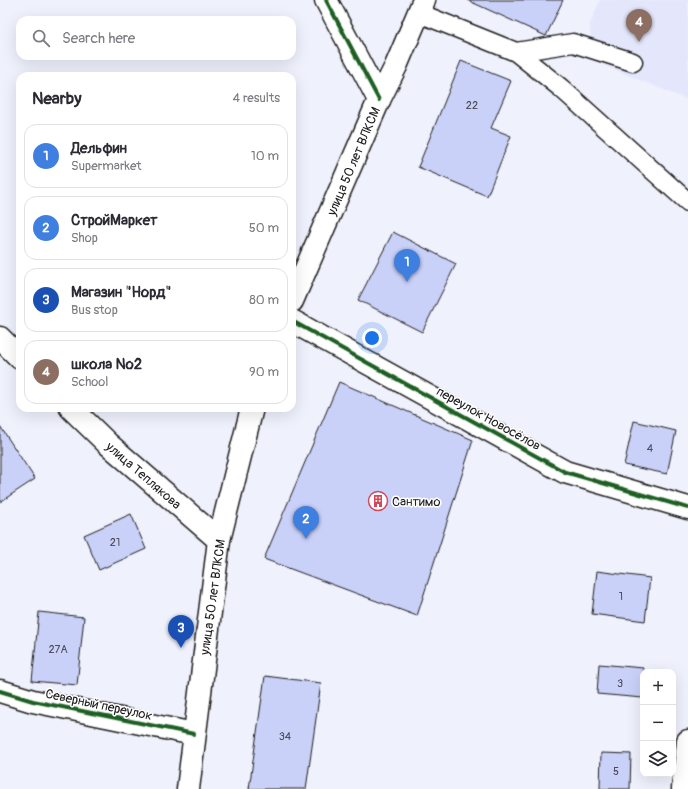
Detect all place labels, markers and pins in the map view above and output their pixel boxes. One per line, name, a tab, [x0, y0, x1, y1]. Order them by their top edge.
pin: 4	[626, 9, 652, 42]
pin: 1	[394, 249, 420, 282]
building icon: Сантимо	[367, 490, 389, 512]
place label: Сантимо	[392, 494, 440, 510]
pin: 2	[293, 506, 319, 539]
pin: 3	[168, 615, 194, 648]

